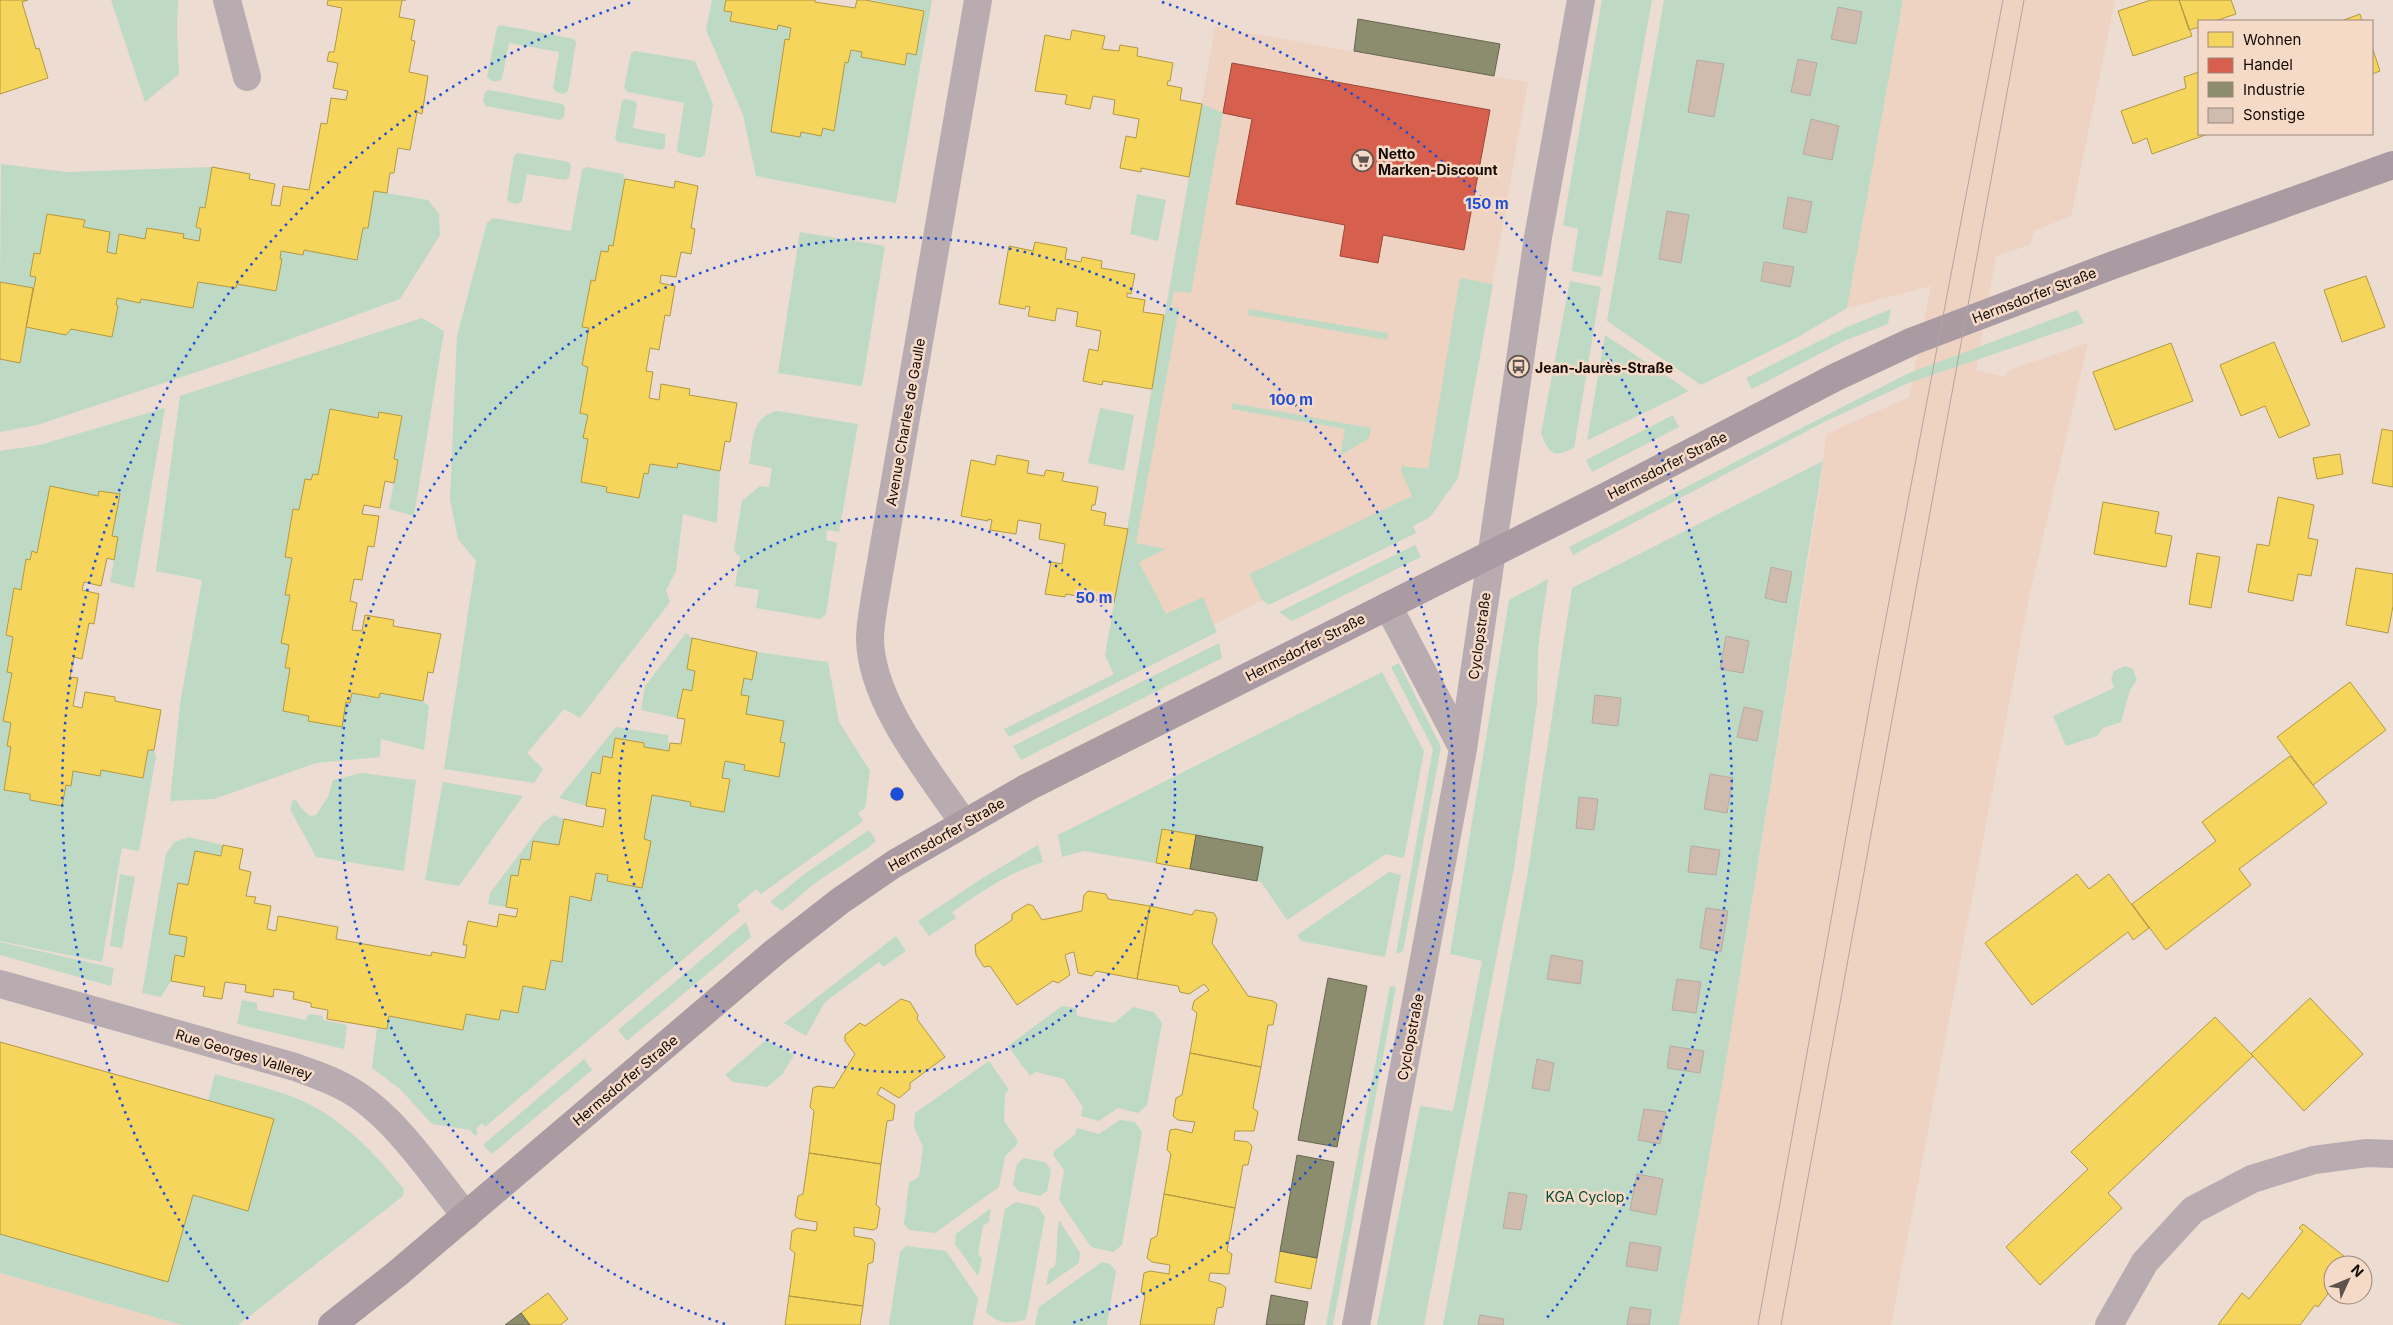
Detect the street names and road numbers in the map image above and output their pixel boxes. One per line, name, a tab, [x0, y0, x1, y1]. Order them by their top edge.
street label: Hermsdorfer Straße	[1969, 263, 2099, 327]
street label: Avenue Charles de Gaulle	[882, 337, 928, 507]
street label: Hermsdorfer Straße	[1604, 428, 1730, 502]
street label: Cyclopstraße	[1464, 591, 1494, 681]
street label: Hermsdorfer Straße	[1242, 610, 1368, 684]
street label: Hermsdorfer Straße	[885, 794, 1007, 874]
street label: Cyclopstraße	[1393, 992, 1427, 1082]
street label: Rue Georges Vallerey	[174, 1025, 315, 1083]
street label: Hermsdorfer Straße	[569, 1031, 681, 1129]

